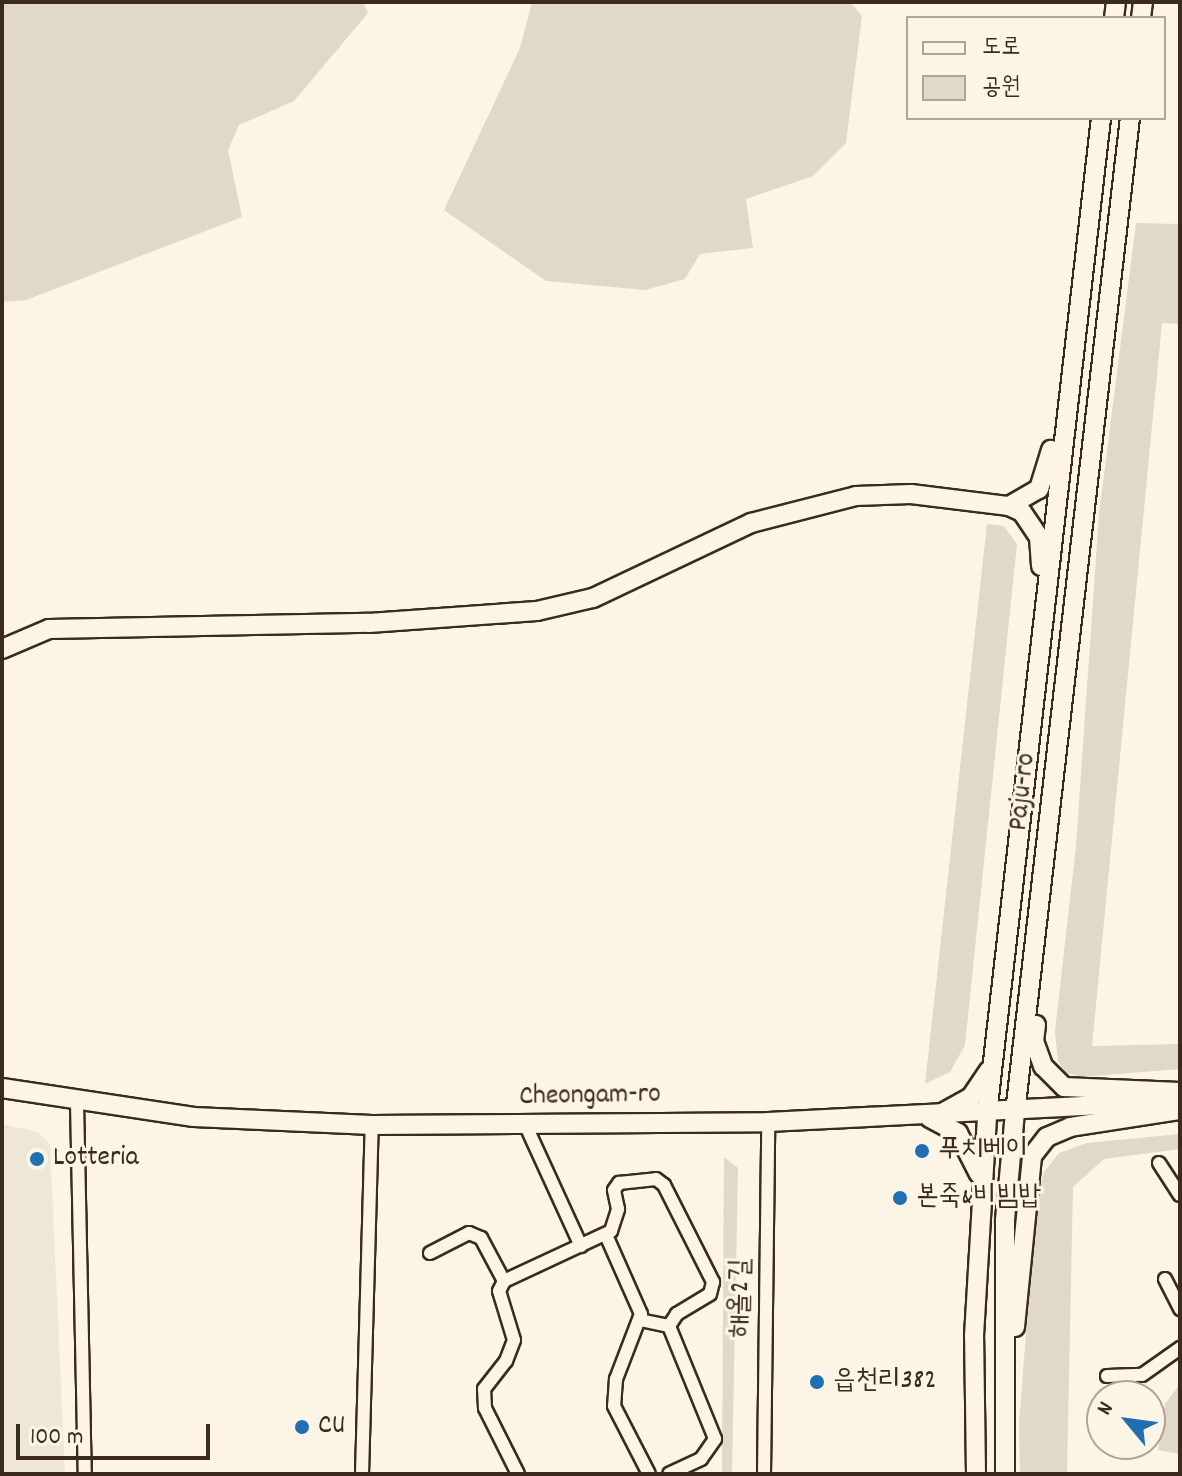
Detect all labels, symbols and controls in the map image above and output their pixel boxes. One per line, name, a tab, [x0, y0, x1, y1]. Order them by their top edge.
legend	[906, 16, 1166, 120]
text: 도로	[982, 31, 1021, 65]
text: 공원	[982, 71, 1021, 105]
street label: Paju-ro	[1003, 752, 1045, 832]
street label: Cheongam-ro	[519, 1079, 661, 1115]
place label: 푸치베이	[938, 1134, 1028, 1168]
place label: Lotteria	[53, 1142, 139, 1176]
marker: 푸치베이	[913, 1142, 931, 1160]
marker: Lotteria	[28, 1150, 46, 1168]
place label: 본죽&비빔밥	[916, 1181, 1041, 1215]
marker: 본죽&비빔밥	[891, 1189, 909, 1207]
street label: 해올2길	[725, 1258, 759, 1338]
place label: 읍천리382	[833, 1365, 936, 1399]
marker: 읍천리382	[808, 1373, 826, 1391]
north arrow	[1086, 1380, 1166, 1460]
text: N	[1090, 1397, 1123, 1421]
scale bar	[20, 1408, 214, 1458]
place label: CU	[318, 1410, 345, 1444]
marker: CU	[293, 1418, 311, 1436]
text: 100 m	[30, 1421, 83, 1455]

